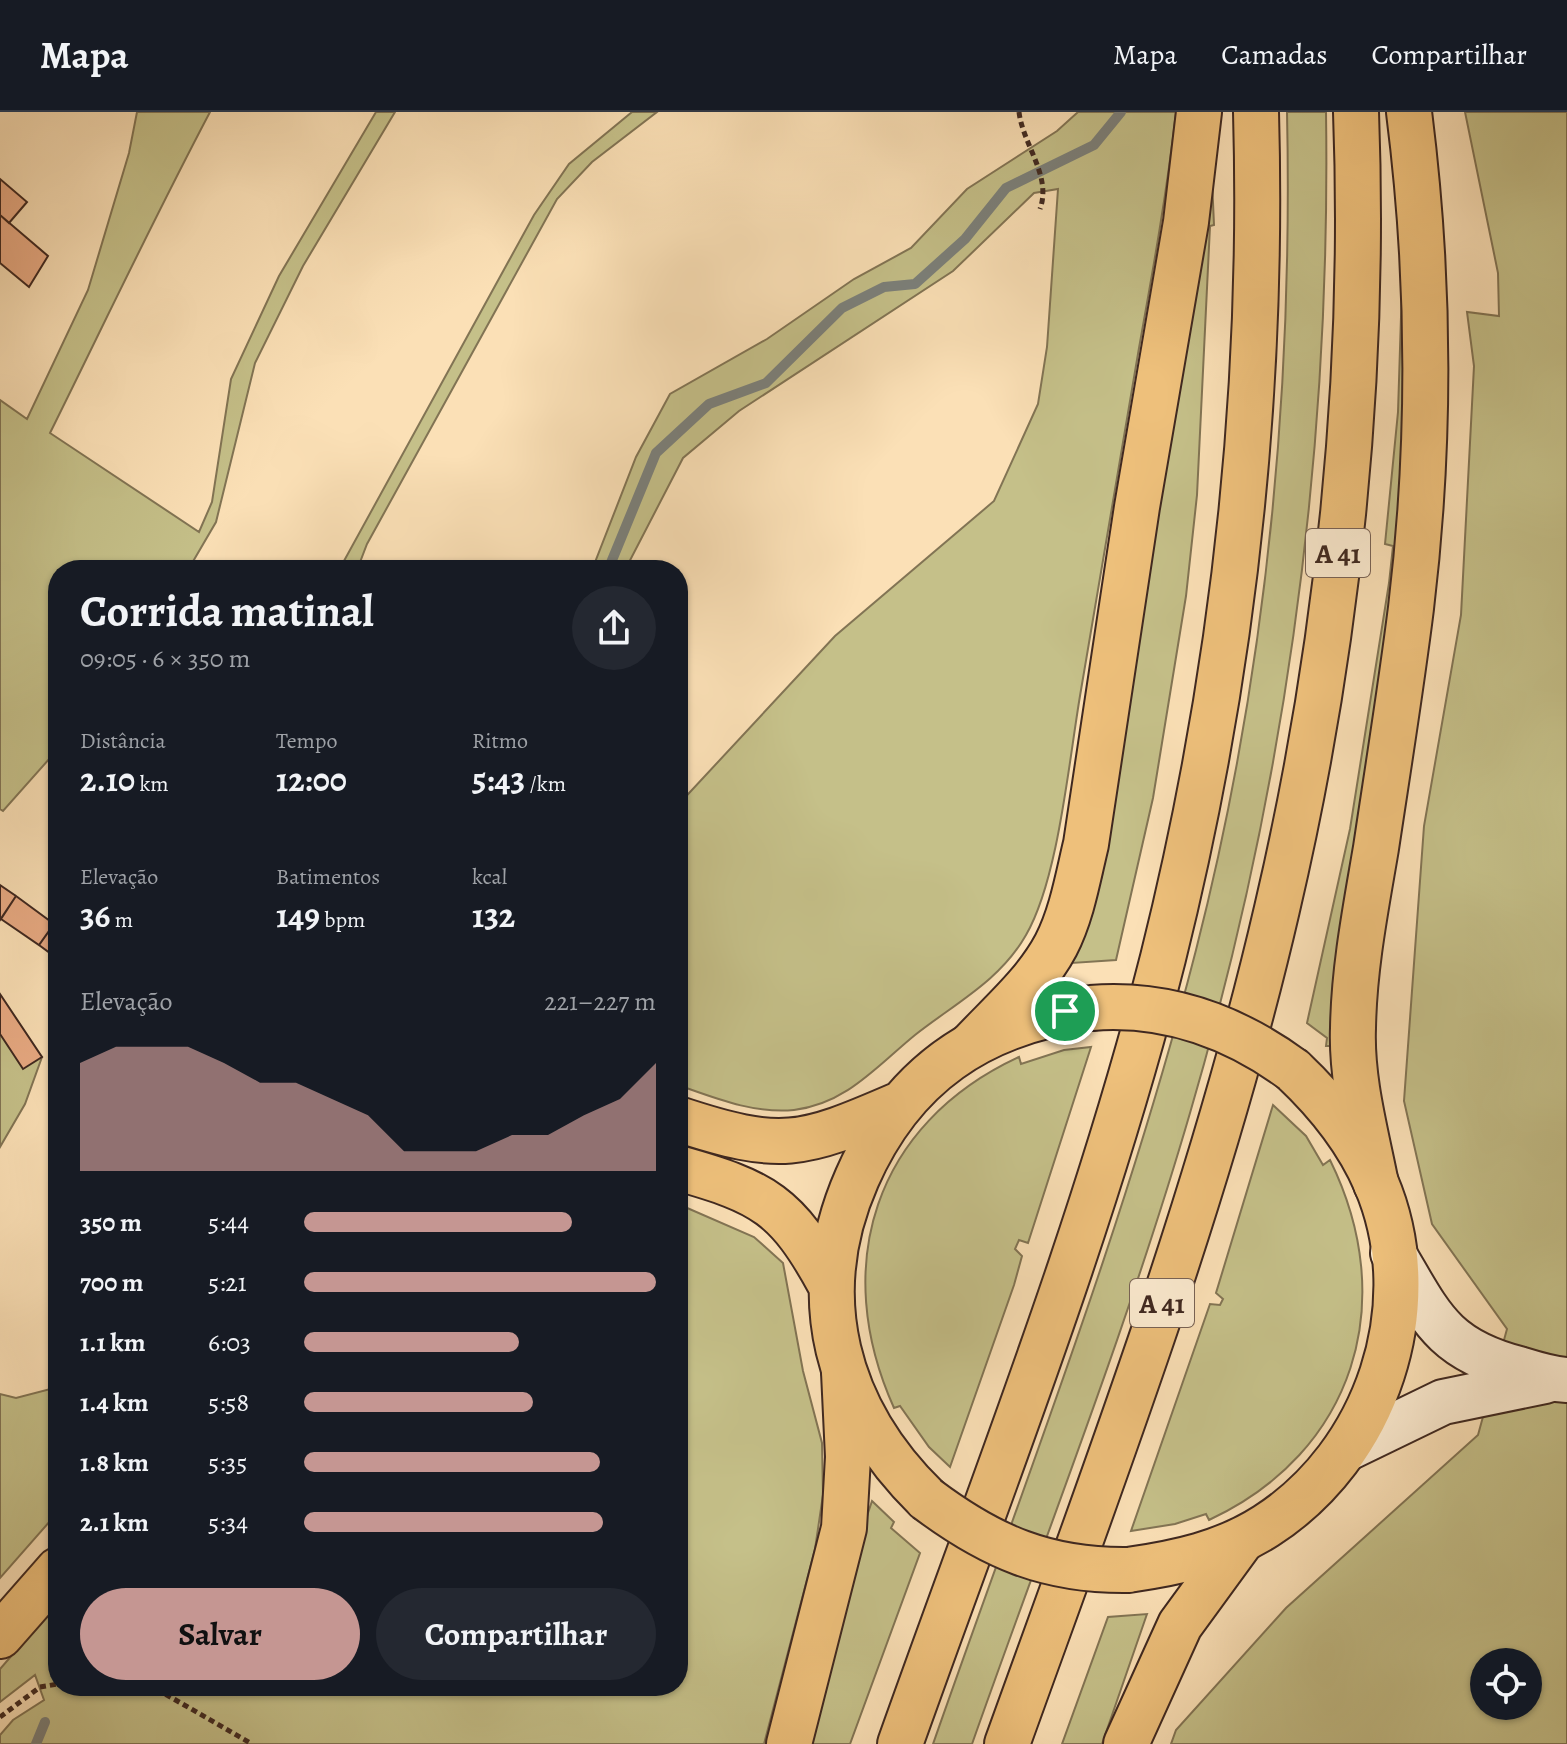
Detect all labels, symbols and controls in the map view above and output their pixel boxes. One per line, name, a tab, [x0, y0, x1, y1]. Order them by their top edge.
text: Mapa	[40, 29, 129, 81]
text: Mapa	[1113, 36, 1177, 74]
text: Camadas	[1221, 36, 1328, 74]
text: Compartilhar	[1372, 36, 1527, 74]
road number: A 41	[1306, 529, 1370, 577]
text: Corrida matinal	[80, 581, 374, 641]
button: share	[572, 586, 656, 670]
text: 09:05 · 6 × 350 m	[80, 641, 250, 676]
text: Distância	[80, 726, 166, 756]
text: Tempo	[276, 726, 337, 756]
text: Ritmo	[472, 726, 528, 756]
text: 2.10	[80, 756, 135, 803]
text: 12:00	[276, 756, 347, 803]
text: 5:43	[472, 756, 525, 803]
text: km	[135, 769, 169, 799]
text: /km	[525, 769, 566, 799]
text: Elevação	[80, 862, 158, 892]
text: Batimentos	[276, 862, 380, 892]
text: kcal	[472, 862, 507, 892]
text: 36	[80, 892, 111, 939]
text: 149	[276, 892, 320, 939]
text: 132	[472, 892, 515, 939]
text: m	[111, 905, 133, 935]
text: bpm	[320, 905, 365, 935]
pin	[1031, 977, 1099, 1045]
text: Elevação	[80, 984, 172, 1019]
text: 221–227 m	[544, 984, 656, 1019]
icon: arrive	[1043, 989, 1087, 1033]
text: 350 m	[80, 1205, 142, 1240]
text: 5:44	[208, 1205, 249, 1240]
text: 700 m	[80, 1265, 144, 1300]
text: 5:21	[208, 1265, 247, 1300]
road number: A 41	[1130, 1279, 1194, 1327]
text: 1.1 km	[80, 1325, 146, 1360]
text: 6:03	[208, 1325, 251, 1360]
text: 1.4 km	[80, 1385, 148, 1420]
text: 5:58	[208, 1385, 249, 1420]
text: 1.8 km	[80, 1445, 149, 1480]
text: 5:35	[208, 1445, 247, 1480]
text: 2.1 km	[80, 1505, 149, 1540]
text: 5:34	[208, 1505, 248, 1540]
button: Salvar	[80, 1588, 360, 1680]
button: Compartilhar	[376, 1588, 656, 1680]
map controls	[1470, 1648, 1542, 1720]
button: locate	[1470, 1648, 1542, 1720]

